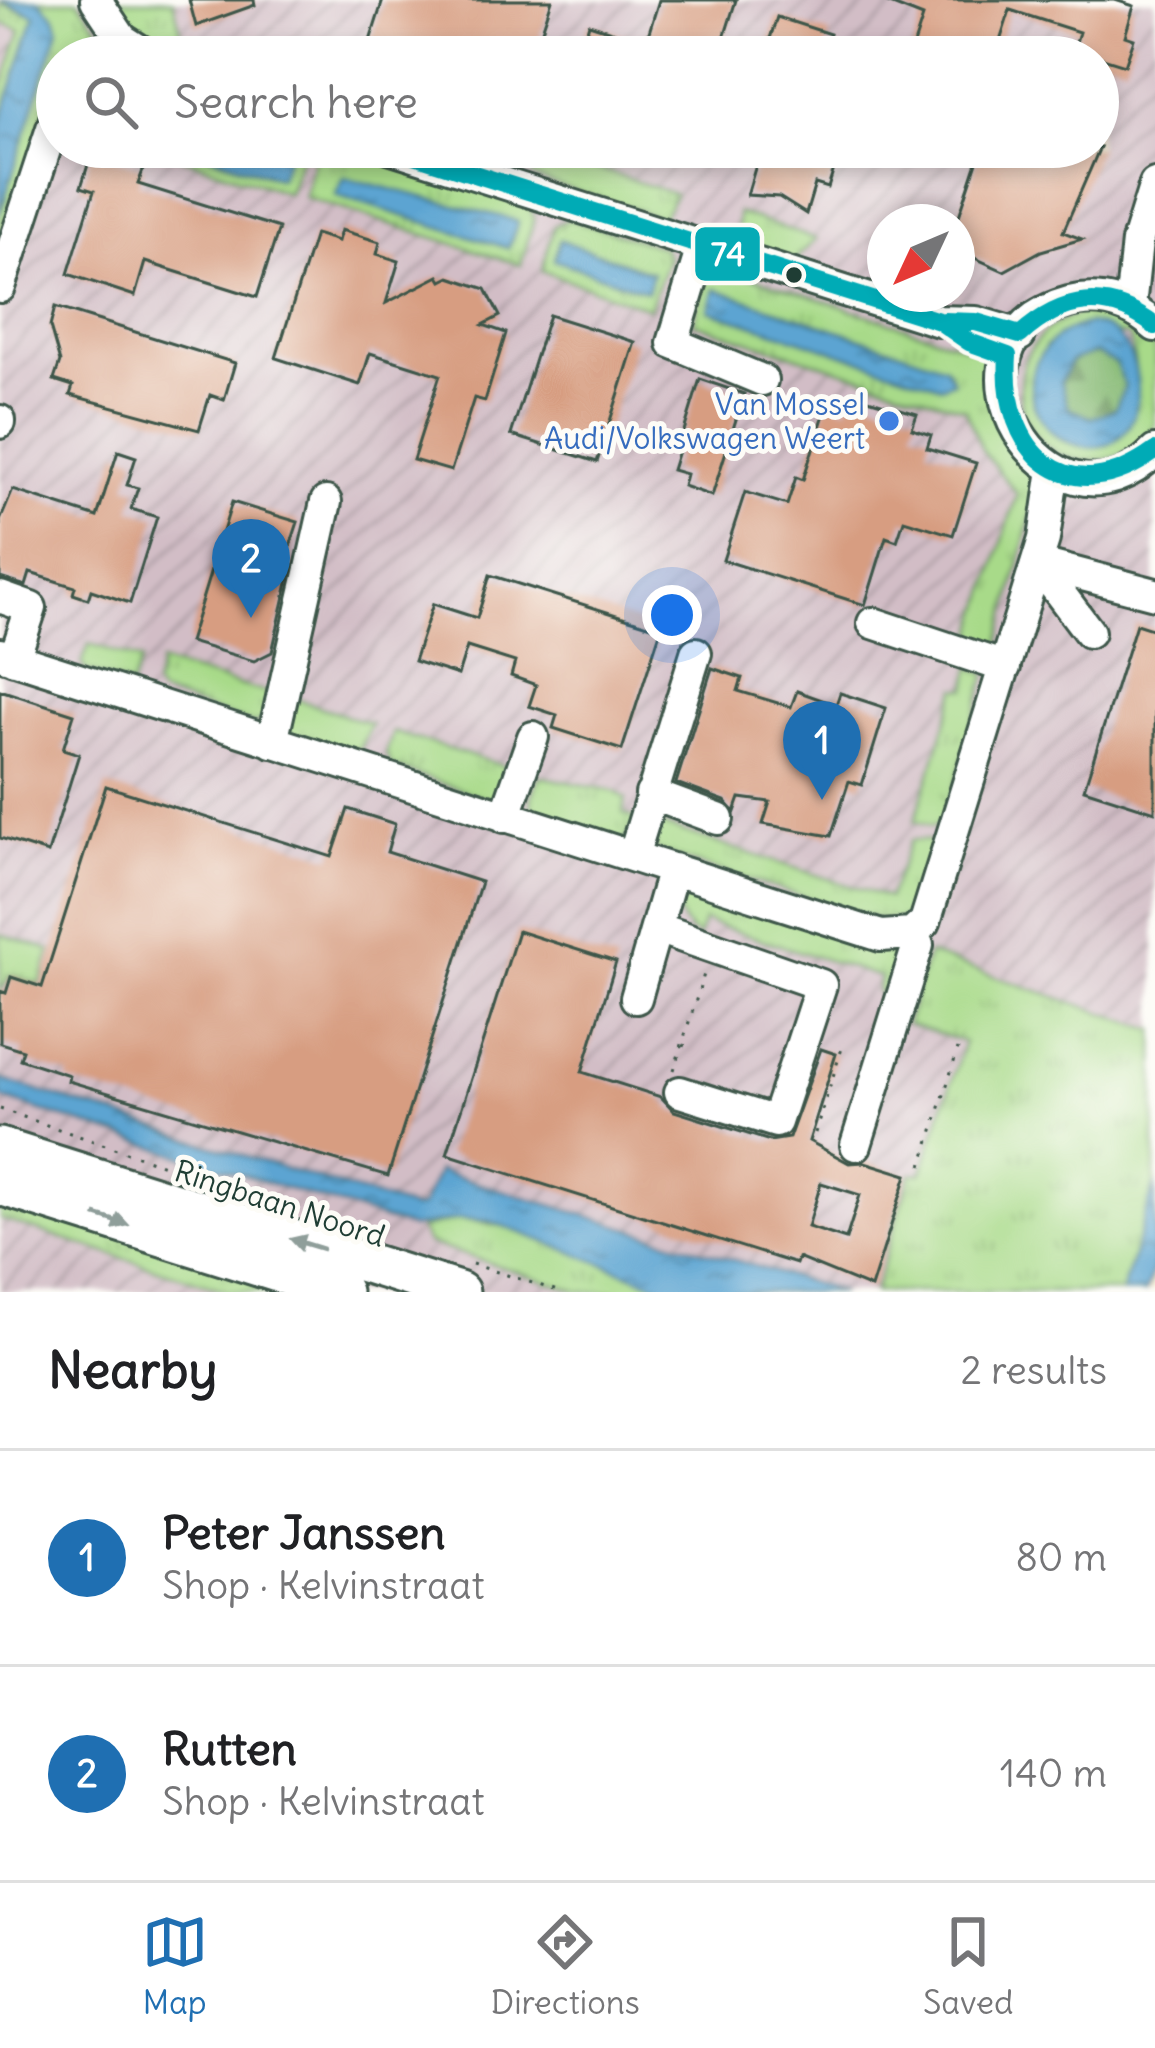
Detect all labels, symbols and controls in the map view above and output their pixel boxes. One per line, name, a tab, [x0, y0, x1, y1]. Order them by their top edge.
search box	[36, 36, 1119, 168]
icon: search	[78, 69, 144, 135]
text: Search here	[174, 74, 418, 130]
north arrow	[867, 204, 975, 312]
line badge: 74	[693, 225, 762, 283]
text: 74	[711, 233, 745, 275]
unlabelled marker	[783, 264, 805, 286]
place label: Van Mossel Audi/Volkswagen Weert	[544, 385, 865, 457]
marker: Van Mossel Audi/Volkswagen Weert	[876, 408, 902, 434]
pin: 2	[212, 519, 290, 618]
your location	[642, 585, 702, 645]
pin: 1	[783, 701, 861, 800]
street label: Ringbaan Noord	[170, 1151, 390, 1255]
one-way arrow	[94, 1212, 131, 1230]
one-way arrow	[288, 1234, 325, 1253]
text: Nearby	[48, 1338, 217, 1402]
text: 2 results	[960, 1346, 1107, 1395]
text: Peter Janssen	[162, 1505, 445, 1561]
text: 1	[79, 1533, 95, 1582]
text: 80 m	[1015, 1533, 1107, 1582]
text: Shop · Kelvinstraat	[162, 1561, 485, 1610]
text: Rutten	[162, 1721, 297, 1777]
text: 2	[76, 1749, 98, 1798]
text: 140 m	[1000, 1749, 1107, 1798]
text: Shop · Kelvinstraat	[162, 1777, 485, 1826]
tab: Map	[142, 1909, 208, 2023]
tab: Directions	[491, 1909, 640, 2023]
tab: Saved	[923, 1909, 1013, 2023]

